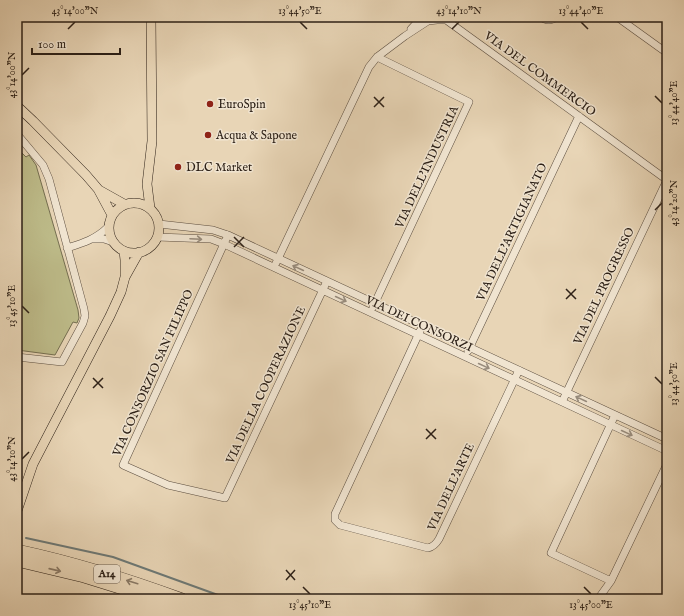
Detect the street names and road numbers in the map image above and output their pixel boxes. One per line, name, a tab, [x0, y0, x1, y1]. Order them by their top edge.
street label: VIA DEL COMMERCIO	[480, 28, 599, 120]
street label: VIA DELL'INDUSTRIA	[392, 103, 462, 232]
street label: VIA DELL'ARTIGIANATO	[473, 160, 551, 304]
street label: VIA DEL PROGRESSO	[570, 225, 638, 348]
street label: VIA CONSORZIO SAN FILIPPO	[109, 287, 197, 460]
street label: VIA DEI CONSORZI	[362, 292, 475, 355]
street label: VIA DELLA COOPERAZIONE	[222, 304, 309, 467]
street label: VIA DELL'ARTE	[424, 441, 478, 534]
road number: A14	[94, 565, 120, 583]

